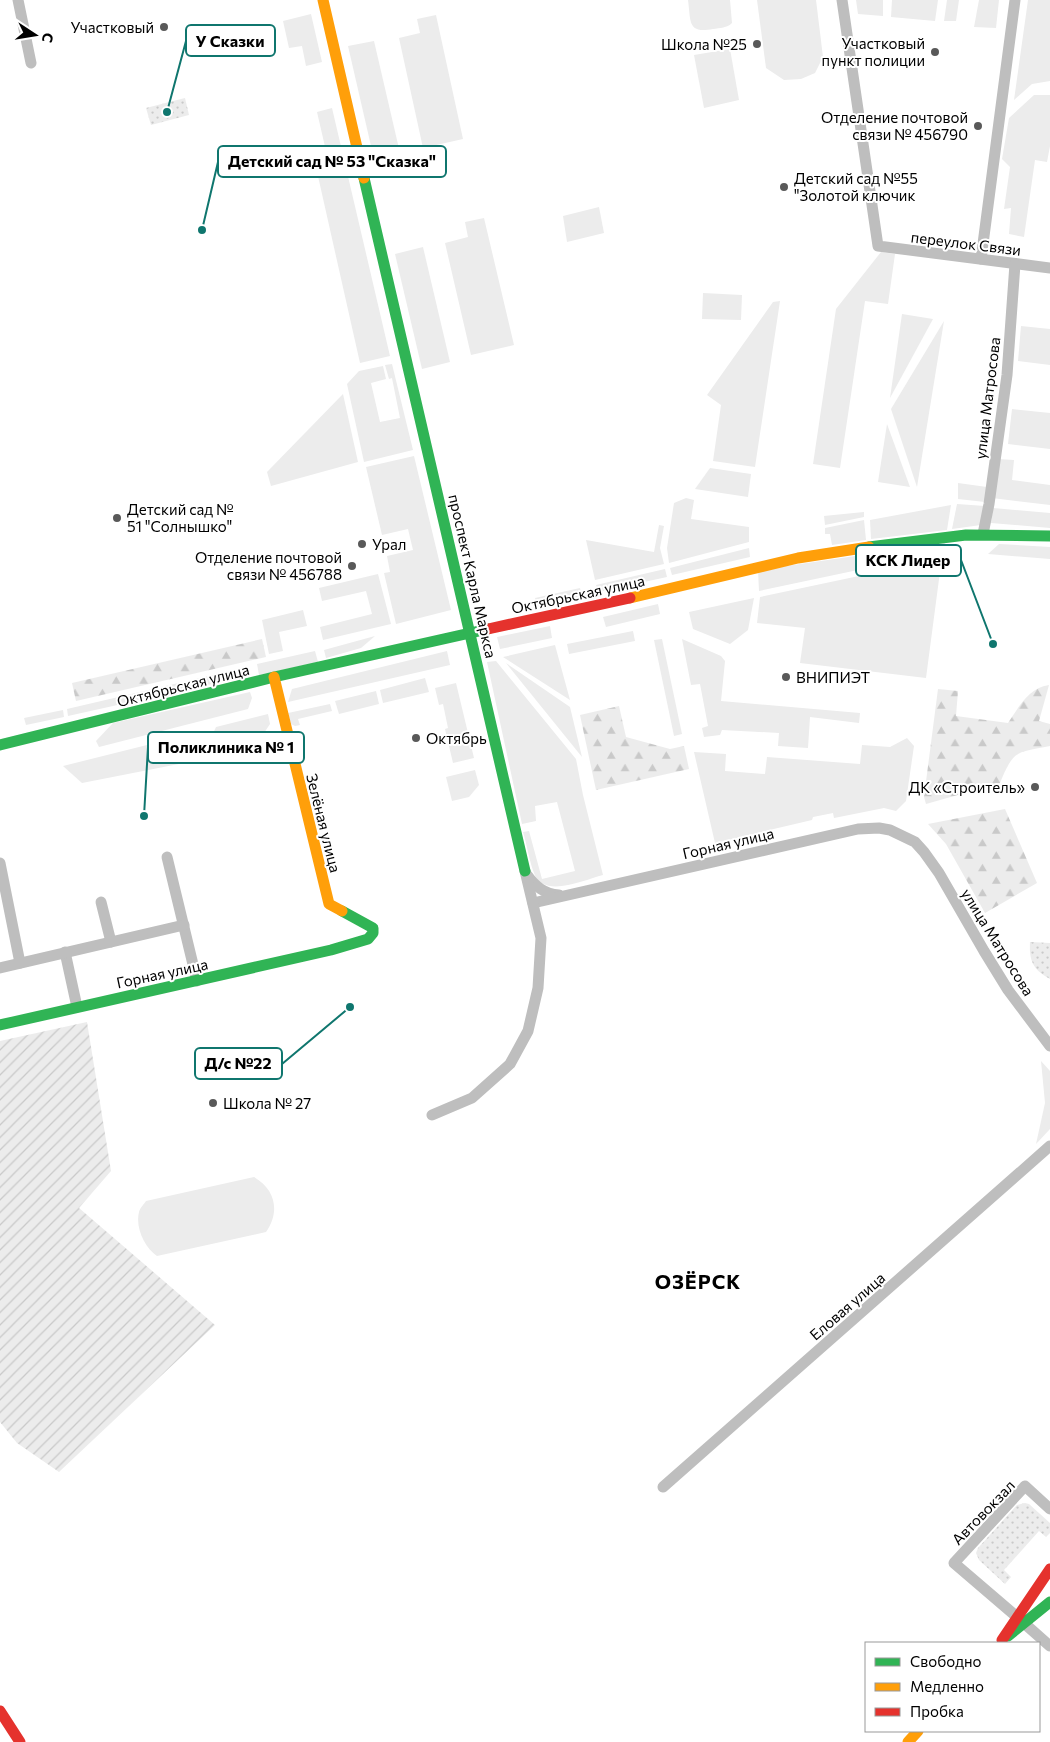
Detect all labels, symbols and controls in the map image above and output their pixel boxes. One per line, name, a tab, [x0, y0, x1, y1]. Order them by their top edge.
north arrow	[10, 10, 60, 60]
place label: Участковый	[71, 18, 154, 36]
marker: Участковый	[158, 21, 170, 33]
callout: У Сказки	[186, 25, 275, 56]
text: С	[39, 31, 58, 44]
text: У Сказки	[196, 31, 264, 50]
place label: Участковый пункт полиции	[822, 34, 925, 69]
place label: Школа №25	[661, 35, 747, 53]
marker: Школа №25	[751, 38, 763, 50]
marker: Участковый пункт полиции	[929, 46, 941, 58]
place label: Отделение почтовой связи № 456790	[821, 108, 968, 143]
marker: Отделение почтовой связи № 456790	[972, 120, 984, 132]
callout: Детский сад № 53 "Сказка"	[218, 146, 446, 177]
text: Детский сад № 53 "Сказка"	[228, 151, 436, 170]
place label: Детский сад №55 "Золотой ключик	[794, 169, 918, 204]
marker: Детский сад №55 "Золотой ключик	[778, 181, 790, 193]
street label: переулок Связи	[910, 227, 1022, 259]
street label: улица Матросова	[971, 336, 1003, 460]
street label: проспект Карла Маркса	[445, 492, 501, 660]
place label: Детский сад № 51 "Солнышко"	[127, 500, 234, 535]
marker: Детский сад № 51 "Солнышко"	[111, 512, 123, 524]
place label: Урал	[372, 535, 406, 553]
marker: Урал	[356, 538, 368, 550]
callout: КСК Лидер	[856, 545, 961, 576]
place label: Отделение почтовой связи № 456788	[195, 548, 342, 583]
text: КСК Лидер	[866, 550, 950, 569]
marker: Отделение почтовой связи № 456788	[346, 560, 358, 572]
street label: Октябрьская улица	[510, 571, 646, 617]
street label: Октябрьская улица	[115, 660, 251, 710]
place label: ВНИПИЭТ	[796, 668, 871, 686]
marker: ВНИПИЭТ	[780, 671, 792, 683]
place label: Октябрь	[426, 729, 487, 747]
callout: Поликлиника № 1	[148, 732, 304, 763]
marker: Октябрь	[410, 732, 422, 744]
text: Поликлиника № 1	[158, 737, 294, 756]
street label: Зелёная улица	[303, 772, 345, 874]
place label: ДК «Строитель»	[909, 778, 1025, 796]
marker: ДК «Строитель»	[1029, 781, 1041, 793]
street label: Горная улица	[681, 824, 775, 862]
street label: улица Матросова	[958, 885, 1038, 999]
street label: Горная улица	[115, 955, 209, 991]
callout: Д/с №22	[195, 1048, 282, 1079]
text: Д/с №22	[204, 1053, 272, 1072]
place label: Школа № 27	[223, 1094, 311, 1112]
marker: Школа № 27	[207, 1097, 219, 1109]
street label: Еловая улица	[806, 1268, 888, 1344]
district label: ОЗЁРСК	[655, 1269, 741, 1293]
street label: Автовокзал	[948, 1476, 1018, 1548]
legend	[865, 1642, 1040, 1732]
text: Свободно	[910, 1652, 981, 1670]
text: Медленно	[910, 1677, 984, 1695]
text: Пробка	[910, 1702, 964, 1720]

